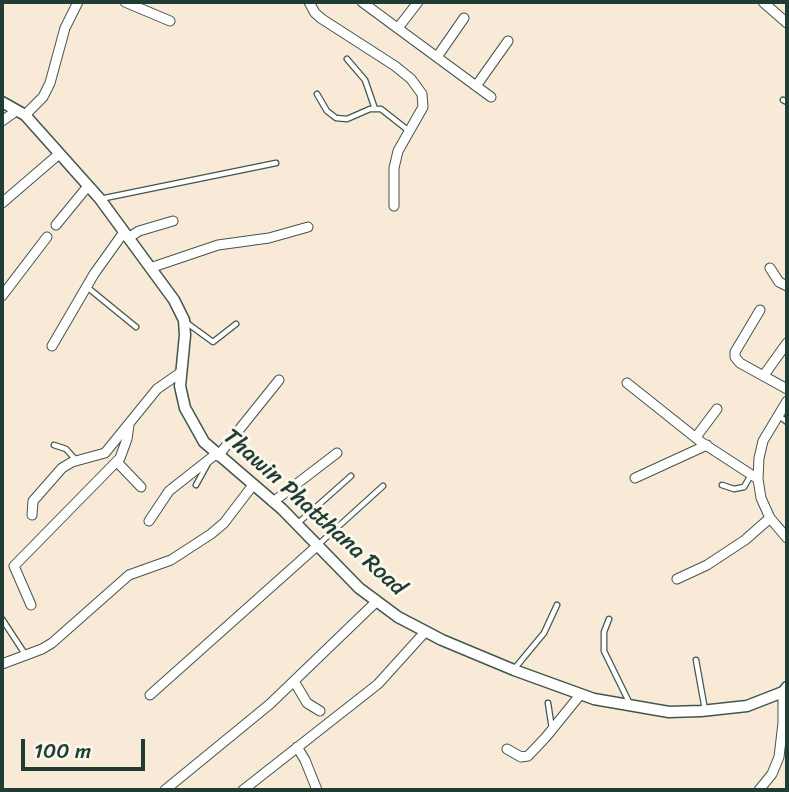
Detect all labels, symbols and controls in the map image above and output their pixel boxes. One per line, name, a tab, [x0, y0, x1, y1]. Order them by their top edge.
street label: Thawin Phatthana Road	[217, 424, 411, 602]
scale bar	[24, 726, 149, 770]
text: 100 m	[34, 732, 91, 770]

